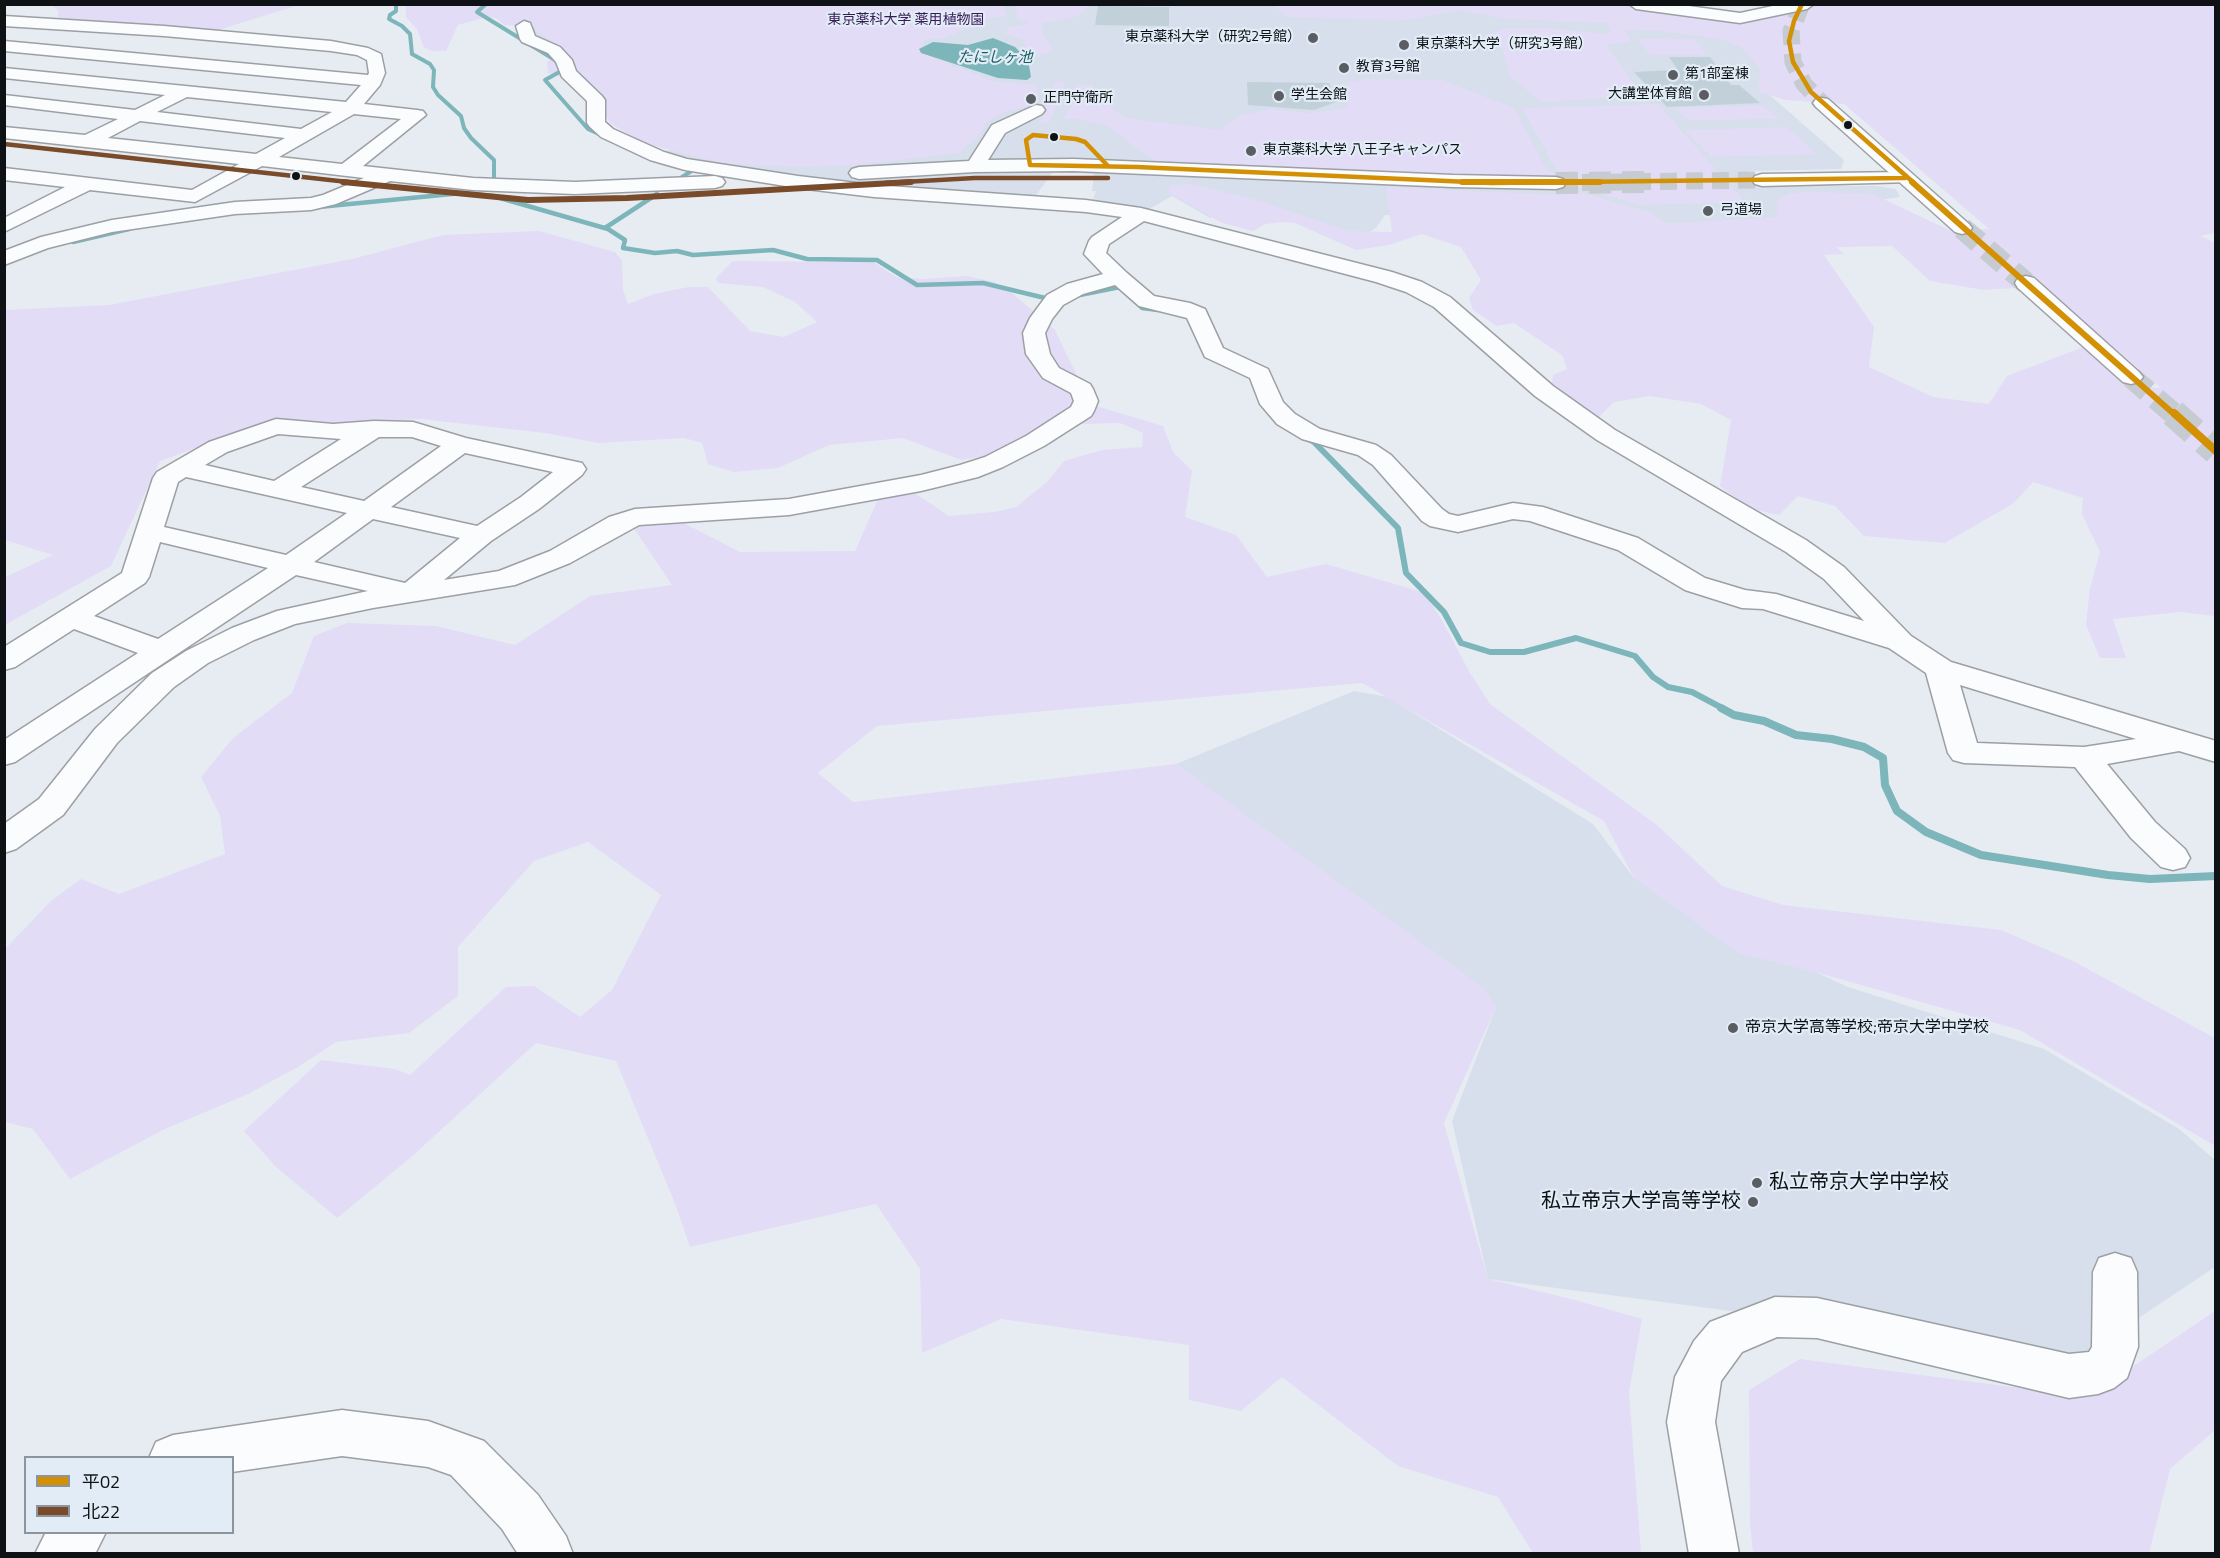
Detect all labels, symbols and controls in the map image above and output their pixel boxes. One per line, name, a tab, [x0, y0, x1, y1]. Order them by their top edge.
park label: 東京薬科大学 薬用植物園	[827, 13, 985, 29]
place label: 東京薬科大学（研究2号館）	[1125, 30, 1301, 46]
marker: 東京薬科大学（研究2号館）	[1306, 31, 1320, 45]
place label: 東京薬科大学（研究3号館）	[1416, 37, 1592, 53]
marker: 東京薬科大学（研究3号館）	[1397, 38, 1411, 52]
water label: たにしヶ池	[958, 49, 1032, 67]
place label: 教育3号館	[1356, 60, 1420, 76]
marker: 教育3号館	[1337, 61, 1351, 75]
place label: 第1部室棟	[1685, 67, 1749, 83]
marker: 第1部室棟	[1666, 68, 1680, 82]
place label: 大講堂体育館	[1608, 87, 1692, 103]
place label: 学生会館	[1291, 88, 1347, 104]
marker: 大講堂体育館	[1697, 88, 1711, 102]
marker: 学生会館	[1272, 89, 1286, 103]
place label: 正門守衛所	[1043, 91, 1113, 107]
marker: 正門守衛所	[1024, 92, 1038, 106]
unlabelled marker	[1842, 119, 1854, 131]
unlabelled marker	[1048, 131, 1060, 143]
place label: 東京薬科大学 八王子キャンパス	[1263, 143, 1462, 159]
marker: 東京薬科大学 八王子キャンパス	[1244, 144, 1258, 158]
unlabelled marker	[290, 170, 302, 182]
place label: 弓道場	[1720, 203, 1762, 219]
marker: 弓道場	[1701, 204, 1715, 218]
place label: 帝京大学高等学校;帝京大学中学校	[1745, 1018, 1989, 1038]
marker: 帝京大学高等学校;帝京大学中学校	[1726, 1021, 1740, 1035]
place label: 私立帝京大学中学校	[1769, 1171, 1949, 1195]
marker: 私立帝京大学中学校	[1750, 1176, 1764, 1190]
place label: 私立帝京大学高等学校	[1541, 1190, 1741, 1214]
marker: 私立帝京大学高等学校	[1746, 1195, 1760, 1209]
legend	[24, 1456, 234, 1534]
text: 平02	[82, 1468, 120, 1495]
text: 北22	[82, 1498, 120, 1525]

